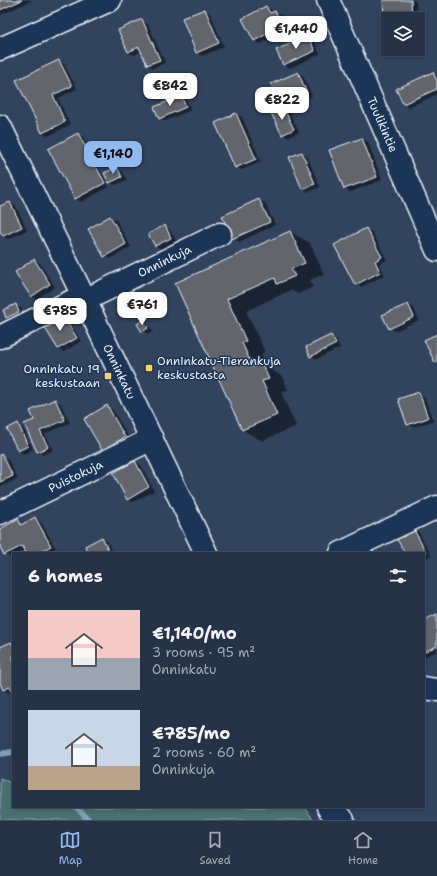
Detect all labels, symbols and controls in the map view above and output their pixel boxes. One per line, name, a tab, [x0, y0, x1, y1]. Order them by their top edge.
map controls	[381, 12, 425, 56]
button: layers	[381, 12, 425, 56]
pin: €1,440	[263, 16, 329, 50]
text: €1,440	[274, 20, 318, 37]
pin: €842	[146, 73, 194, 107]
text: €842	[152, 77, 188, 94]
pin: €822	[258, 87, 306, 121]
text: €822	[264, 91, 300, 108]
street label: Tuulikintie	[363, 94, 402, 155]
pin: €1,140	[80, 141, 146, 175]
text: €1,140	[93, 145, 133, 162]
street label: Onninkuja	[135, 241, 194, 281]
pin: €761	[118, 292, 166, 326]
text: €761	[126, 296, 158, 313]
pin: €785	[36, 298, 84, 332]
text: €785	[43, 302, 77, 319]
street label: Onninkatu	[99, 341, 139, 402]
place label: Onninkatu-Tierankuja keskustasta	[157, 353, 281, 383]
place label: Onninkatu 19 keskustaan	[23, 361, 100, 391]
marker: Onninkatu-Tierankuja keskustasta	[144, 363, 154, 373]
marker: Onninkatu 19 keskustaan	[103, 371, 113, 381]
street label: Puistokuja	[46, 456, 106, 496]
text: 6 homes	[28, 565, 103, 587]
icon: filters	[387, 565, 409, 587]
text: €1,140/mo	[152, 622, 237, 644]
icon: home	[60, 626, 108, 674]
text: 3 rooms · 95 m²	[152, 644, 255, 661]
text: Onninkatu	[152, 661, 216, 678]
text: €785/mo	[152, 722, 230, 744]
icon: home	[60, 726, 108, 774]
text: 2 rooms · 60 m²	[152, 744, 256, 761]
text: Onninkuja	[152, 761, 215, 778]
tab: Map	[59, 829, 82, 868]
tab: Saved	[200, 829, 231, 868]
tab: Home	[348, 829, 378, 868]

